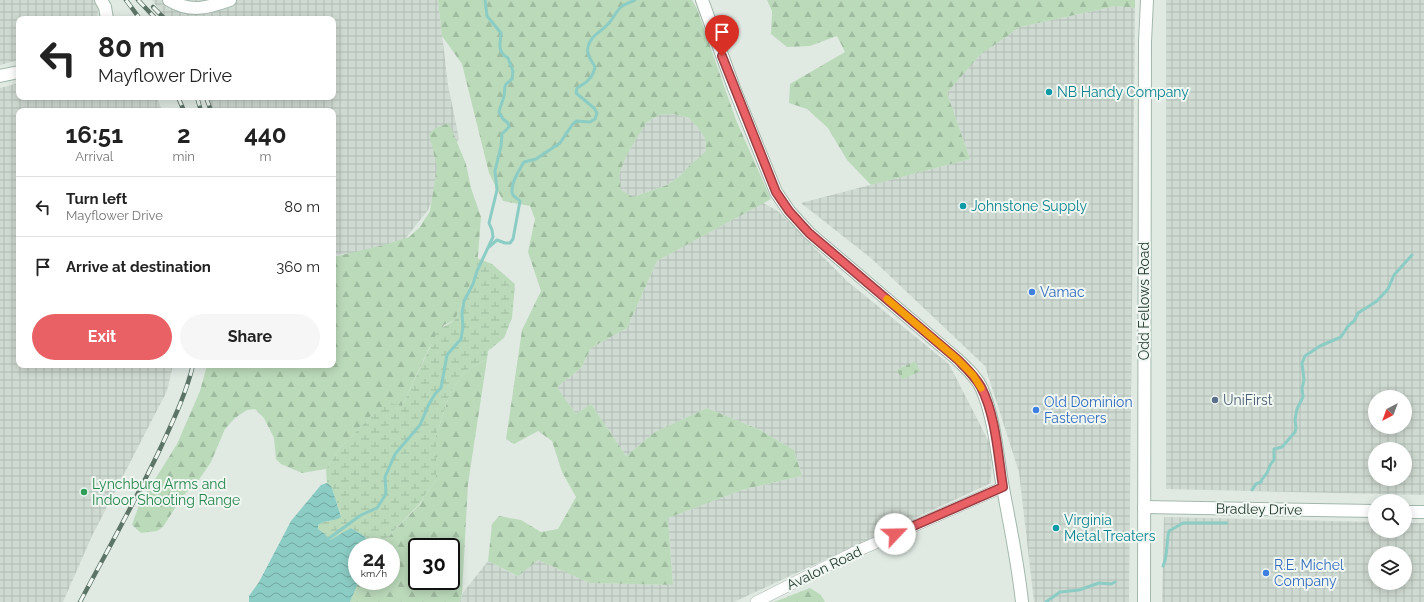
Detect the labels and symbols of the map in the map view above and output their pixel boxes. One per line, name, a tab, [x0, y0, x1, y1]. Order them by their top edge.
pin	[705, 15, 739, 56]
place label: NB Handy Company	[1057, 84, 1189, 100]
marker: NB Handy Company	[1044, 87, 1054, 97]
place label: Johnstone Supply	[971, 198, 1088, 214]
marker: Johnstone Supply	[958, 201, 968, 211]
street label: Odd Fellows Road	[1136, 242, 1152, 360]
place label: Vamac	[1040, 284, 1085, 300]
marker: Vamac	[1027, 287, 1037, 297]
north arrow	[1368, 390, 1412, 434]
place label: UniFirst	[1223, 392, 1273, 408]
place label: Old Dominion Fasteners	[1044, 394, 1133, 426]
marker: UniFirst	[1210, 395, 1220, 405]
marker: Old Dominion Fasteners	[1031, 405, 1041, 415]
place label: Lynchburg Arms and Indoor Shooting Range	[92, 476, 240, 508]
marker: Lynchburg Arms and Indoor Shooting Range	[79, 487, 89, 497]
street label: Bradley Drive	[1216, 500, 1302, 518]
place label: Virginia Metal Treaters	[1064, 512, 1156, 544]
position arrow	[874, 513, 916, 555]
marker: Virginia Metal Treaters	[1051, 523, 1061, 533]
speed limit sign: 30	[408, 538, 460, 590]
street label: Avalon Road	[784, 543, 864, 593]
place label: R.E. Michel Company	[1274, 557, 1344, 589]
marker: R.E. Michel Company	[1261, 568, 1271, 578]

